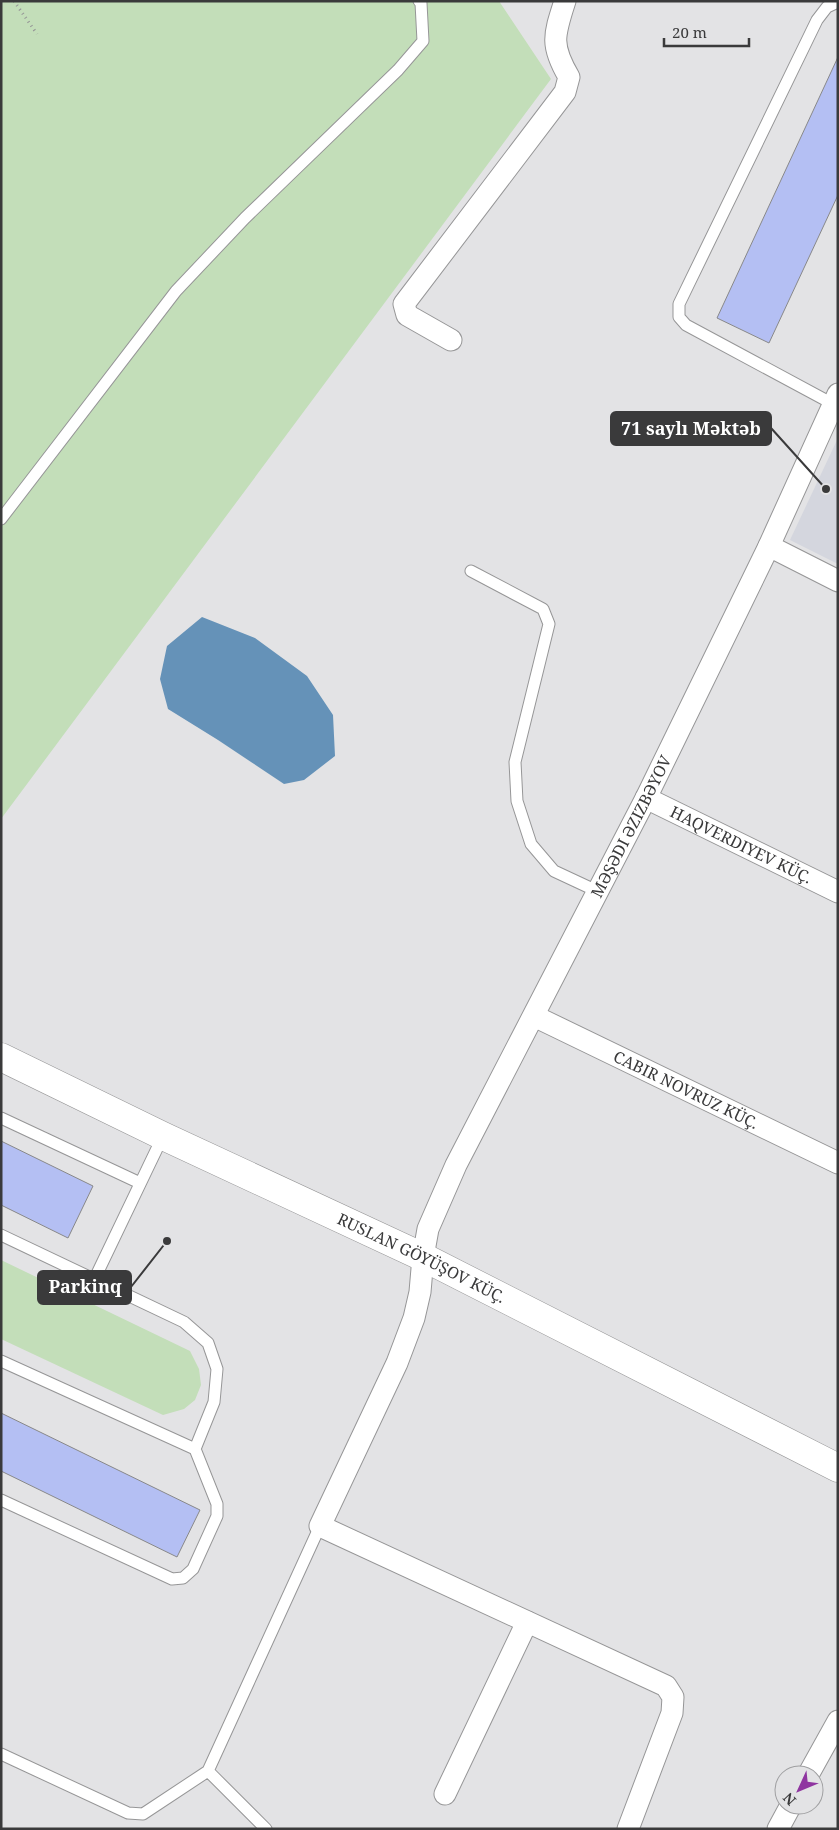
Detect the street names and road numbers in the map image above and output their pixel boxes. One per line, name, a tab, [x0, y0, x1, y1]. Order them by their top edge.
street label: MƏŞƏDI ƏZIZBƏYOV	[585, 751, 676, 901]
street label: HAQVERDIYEV KÜÇ.	[667, 801, 816, 889]
street label: CABIR NOVRUZ KÜÇ.	[610, 1045, 762, 1134]
street label: RUSLAN GÖYÜŞOV KÜÇ.	[334, 1208, 509, 1308]

